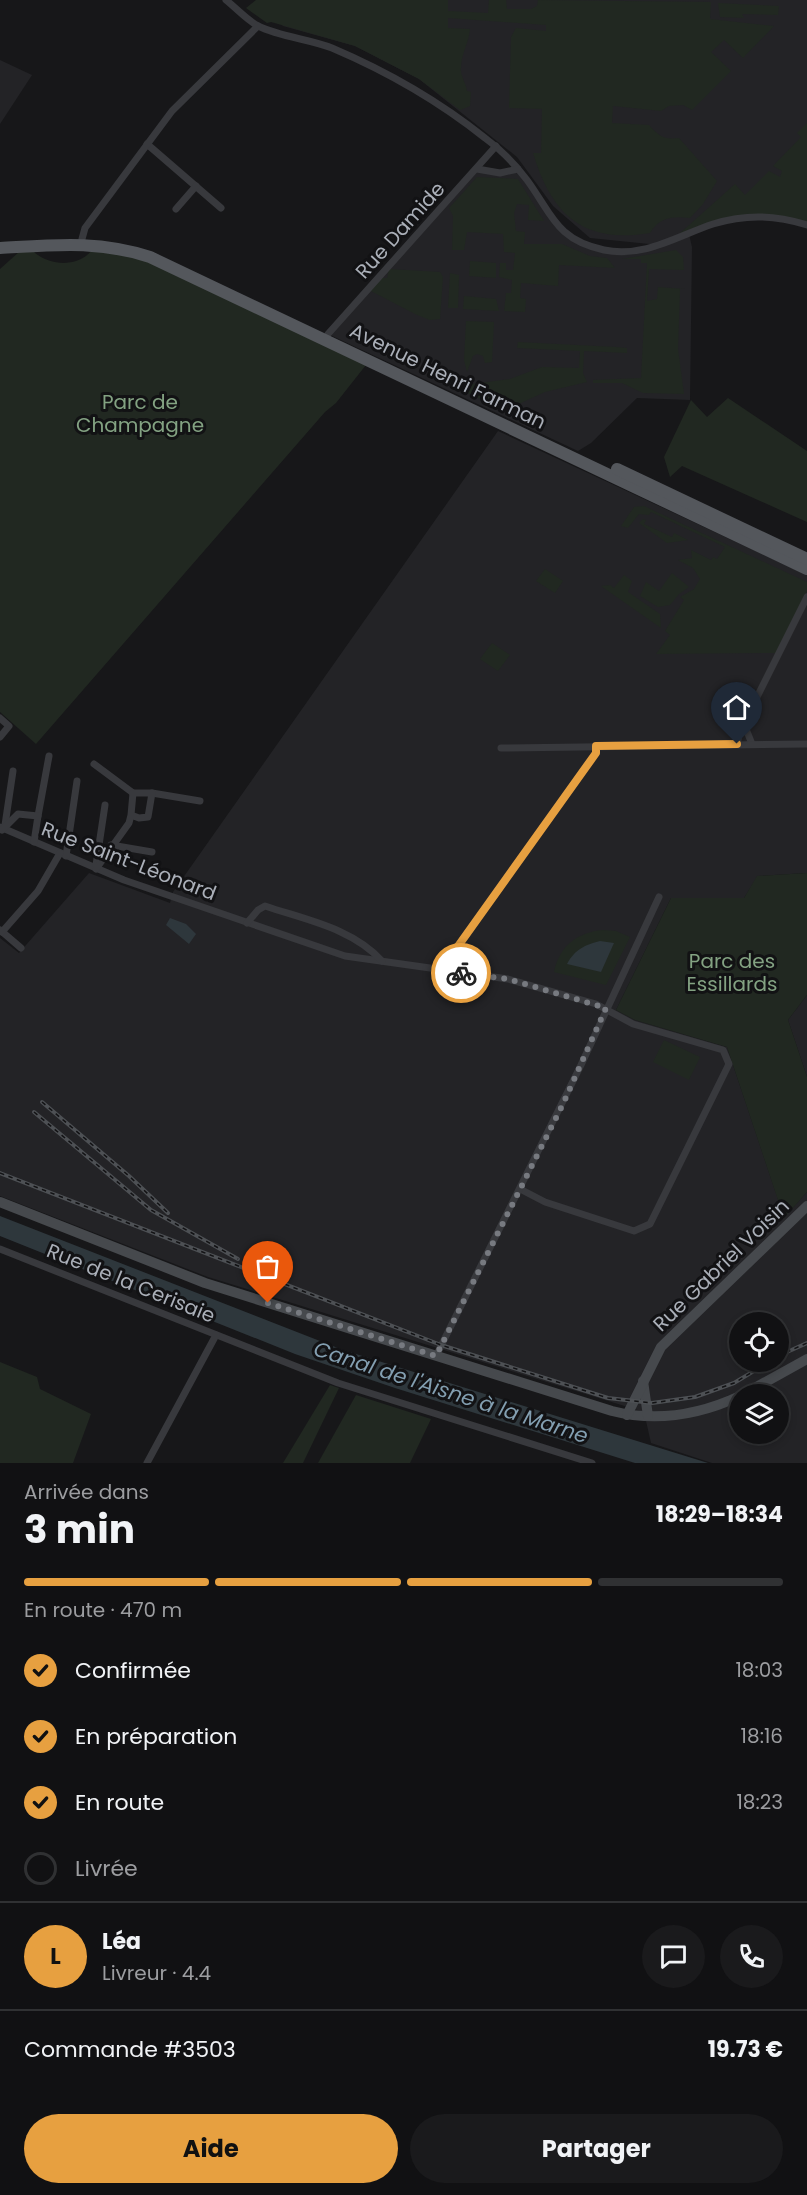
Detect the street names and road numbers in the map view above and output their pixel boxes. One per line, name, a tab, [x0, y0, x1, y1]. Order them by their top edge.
street label: Rue Damide	[349, 175, 451, 285]
street label: Avenue Henri Farman	[345, 316, 551, 436]
street label: Rue Saint-Léonard	[38, 815, 220, 907]
street label: Rue Gabriel Voisin	[647, 1192, 795, 1338]
street label: Rue de la Cerisaie	[43, 1236, 219, 1330]

